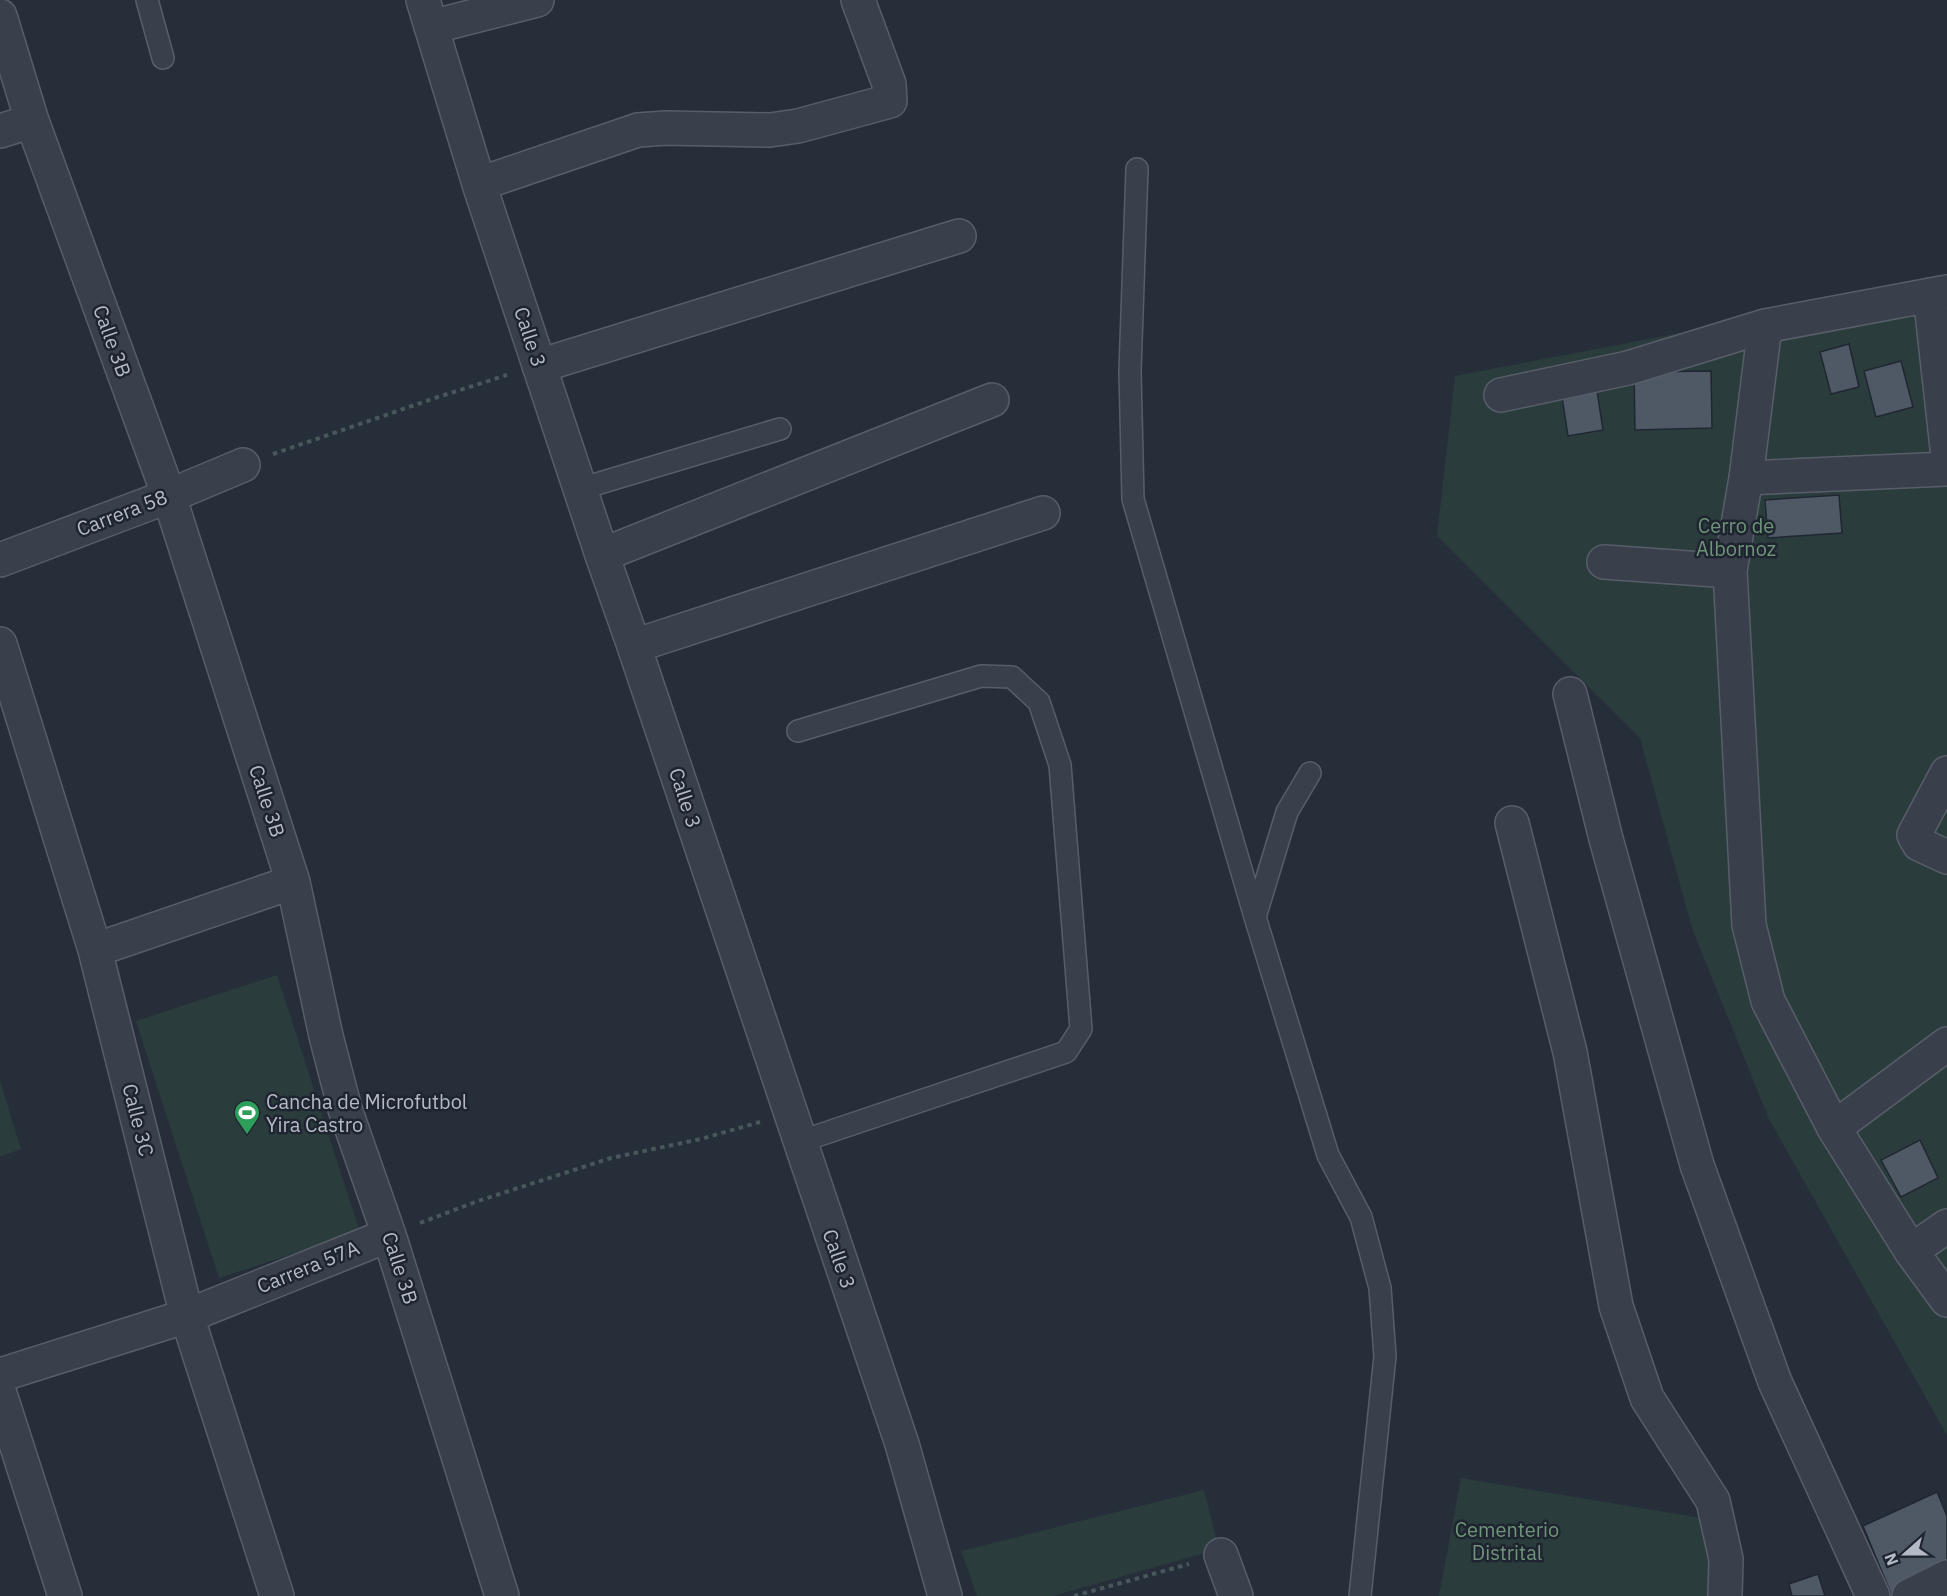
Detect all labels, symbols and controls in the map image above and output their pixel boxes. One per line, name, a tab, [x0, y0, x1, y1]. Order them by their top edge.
street label: Calle 3B	[87, 301, 138, 381]
street label: Calle 3	[508, 303, 553, 370]
street label: Carrera 58	[72, 483, 171, 542]
park label: Cerro de Albornoz	[1696, 512, 1776, 562]
street label: Calle 3B	[243, 761, 292, 841]
street label: Calle 3	[663, 764, 708, 831]
street label: Calle 3C	[116, 1081, 161, 1159]
place label: Cancha de Microfutbol Yira Castro	[266, 1088, 467, 1138]
sports icon: Cancha de Microfutbol Yira Castro	[232, 1098, 262, 1136]
street label: Calle 3	[817, 1225, 862, 1292]
street label: Calle 3B	[376, 1228, 425, 1308]
street label: Carrera 57A	[253, 1234, 363, 1299]
park label: Cementerio Distrital	[1455, 1516, 1559, 1566]
north arrow	[1875, 1524, 1935, 1584]
text: N	[1880, 1550, 1902, 1568]

